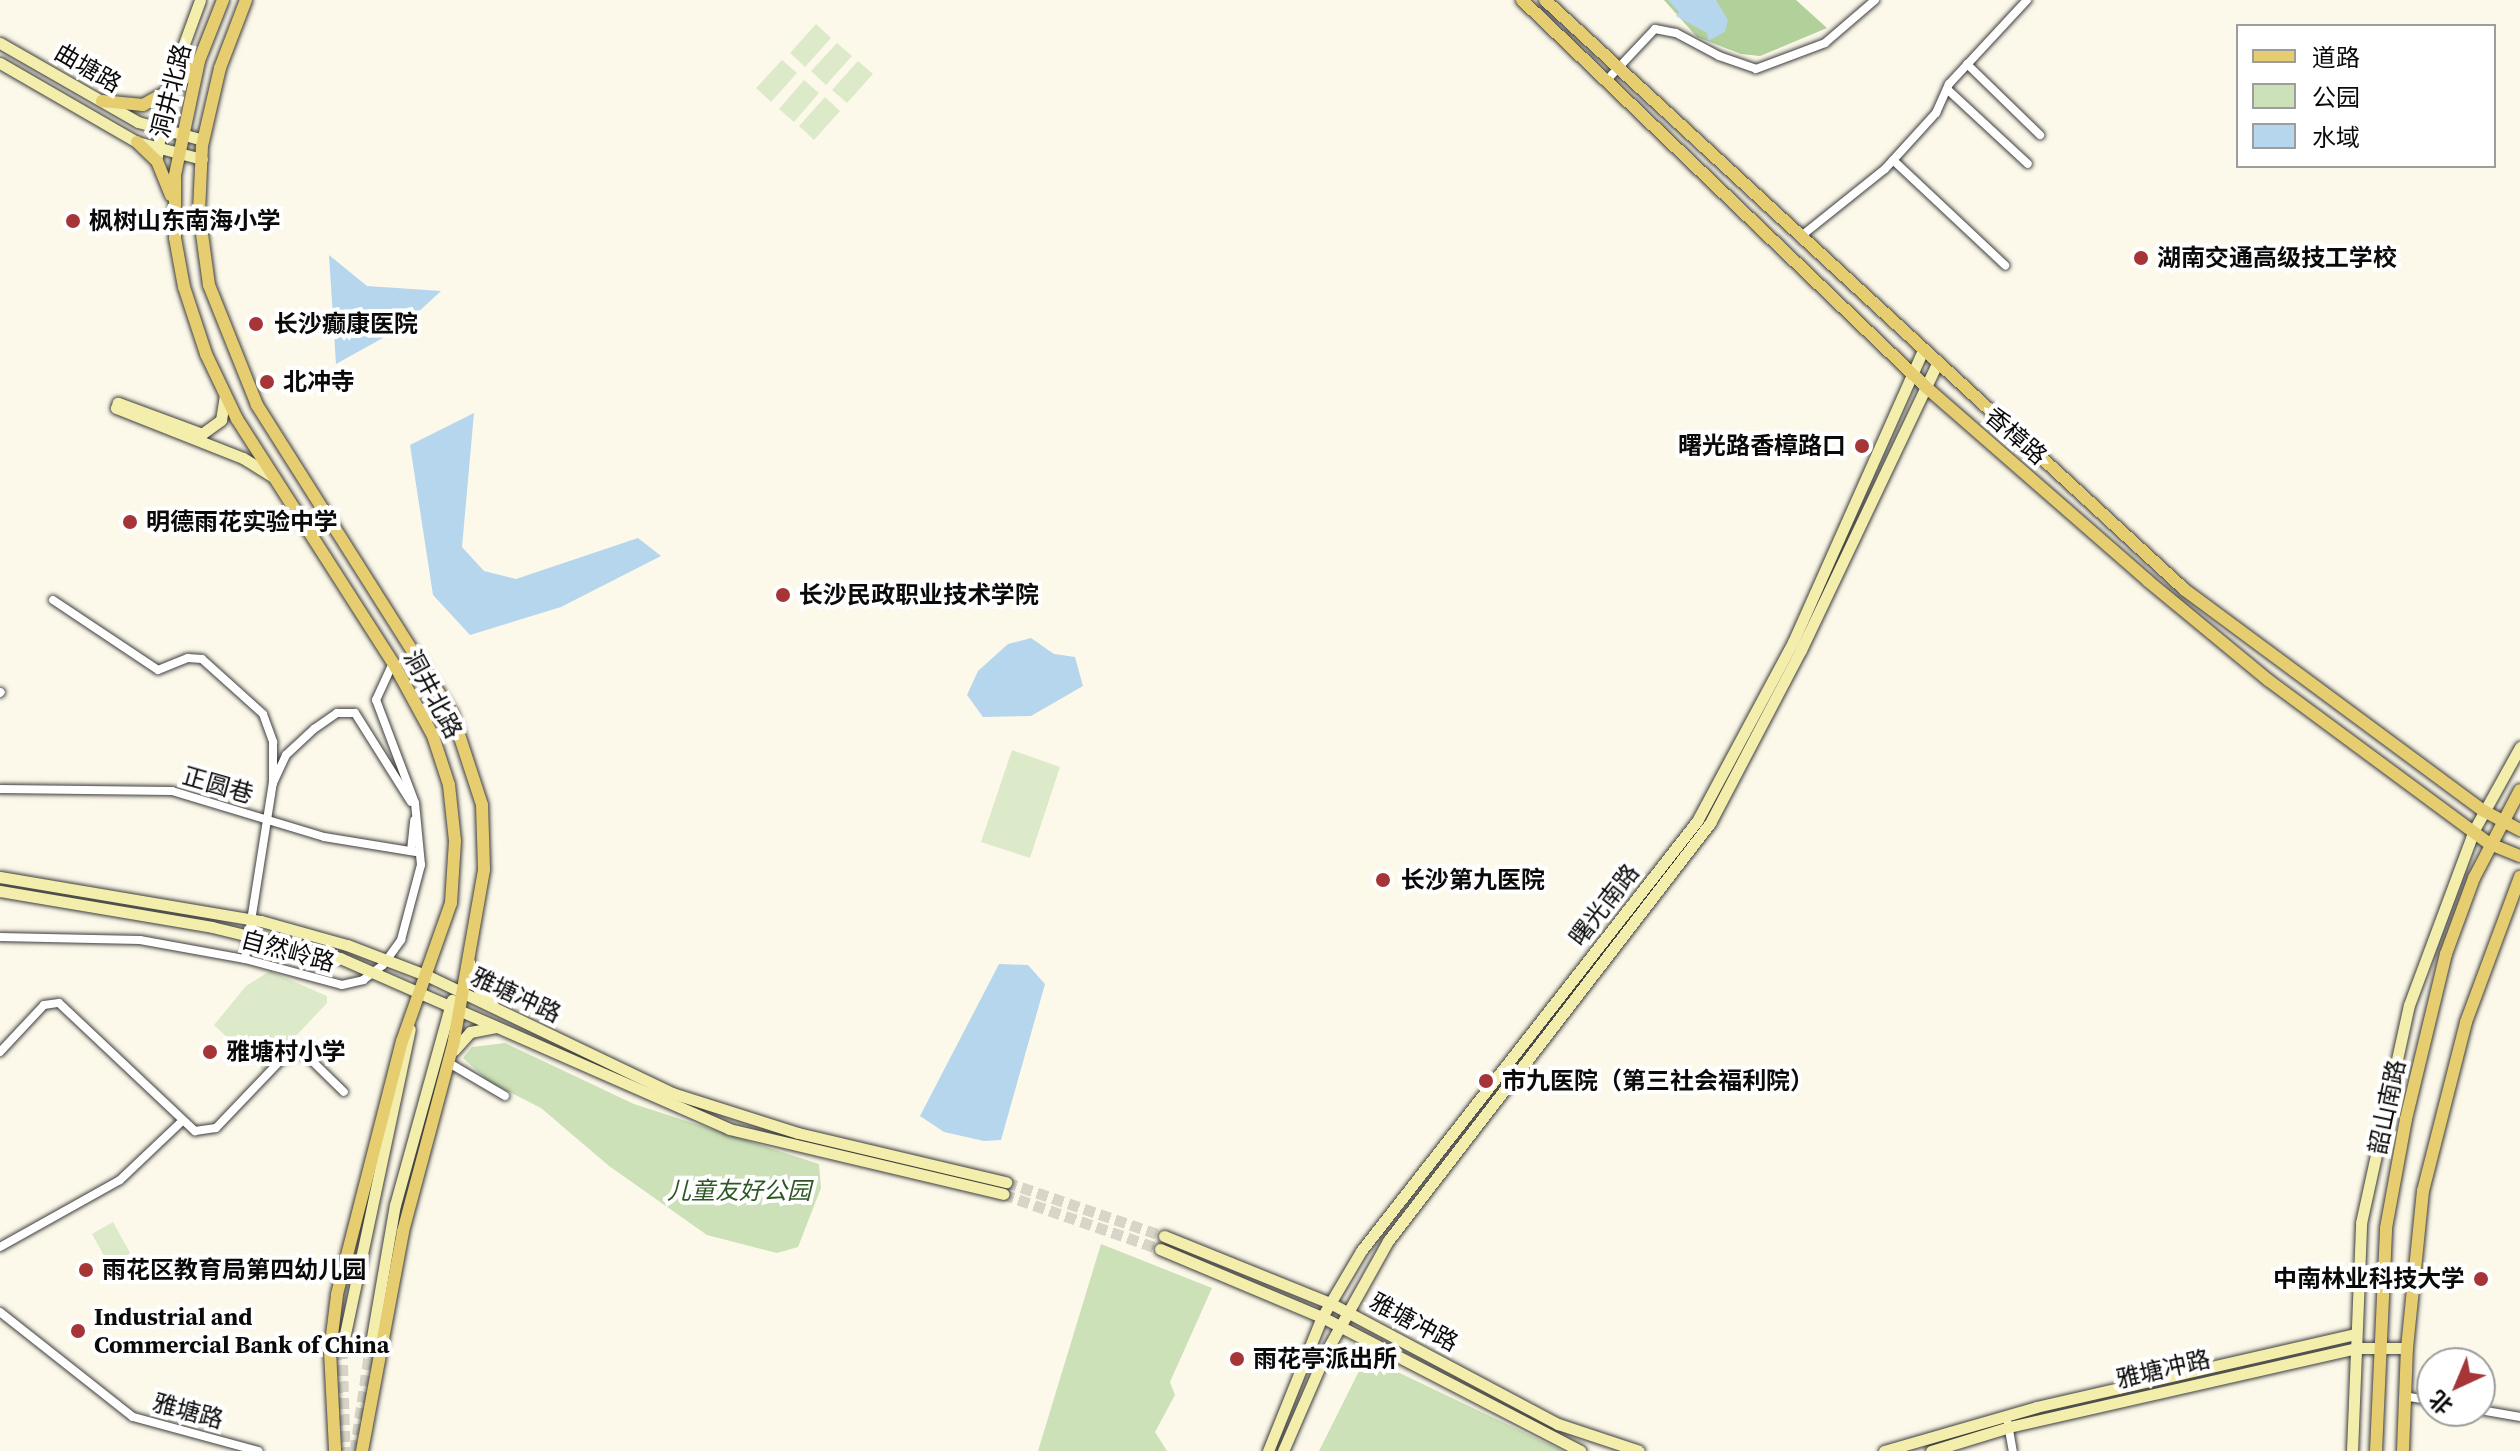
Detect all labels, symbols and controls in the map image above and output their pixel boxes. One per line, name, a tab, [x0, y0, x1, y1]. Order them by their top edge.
legend	[2236, 24, 2496, 168]
street label: 曲塘路	[50, 38, 126, 98]
street label: 洞井北路	[145, 41, 197, 141]
text: 道路	[2312, 41, 2360, 74]
text: 公园	[2312, 81, 2360, 114]
text: 水域	[2312, 121, 2360, 154]
place label: 枫树山东南海小学	[89, 207, 281, 235]
marker: 枫树山东南海小学	[64, 212, 82, 230]
place label: 湖南交通高级技工学校	[2157, 244, 2397, 272]
marker: 湖南交通高级技工学校	[2132, 249, 2150, 267]
place label: 长沙癫康医院	[274, 310, 418, 338]
marker: 长沙癫康医院	[245, 313, 267, 335]
place label: 北冲寺	[283, 368, 355, 396]
marker: 北冲寺	[258, 373, 276, 391]
street label: 香樟路	[1979, 402, 2053, 470]
place label: 曙光路香樟路口	[1678, 432, 1846, 460]
marker: 曙光路香樟路口	[1853, 437, 1871, 455]
place label: 明德雨花实验中学	[146, 508, 338, 536]
marker: 明德雨花实验中学	[121, 513, 139, 531]
place label: 长沙民政职业技术学院	[799, 581, 1039, 609]
marker: 长沙民政职业技术学院	[774, 586, 792, 604]
street label: 洞井北路	[398, 645, 468, 743]
street label: 正圆巷	[179, 761, 257, 809]
street label: 曙光南路	[1563, 858, 1645, 952]
place label: 长沙第九医院	[1401, 866, 1545, 894]
marker: 长沙第九医院	[1372, 869, 1394, 891]
street label: 自然岭路	[238, 925, 338, 977]
street label: 雅塘冲路	[466, 962, 566, 1028]
place label: 雅塘村小学	[226, 1038, 346, 1066]
marker: 雅塘村小学	[201, 1043, 219, 1061]
street label: 韶山南路	[2363, 1057, 2411, 1157]
place label: 市九医院（第三社会福利院）	[1502, 1067, 1814, 1095]
marker: 市九医院（第三社会福利院）	[1477, 1072, 1495, 1090]
park label: 儿童友好公园	[667, 1177, 811, 1205]
place label: 雨花区教育局第四幼儿园	[102, 1256, 366, 1284]
marker: 雨花区教育局第四幼儿园	[77, 1261, 95, 1279]
place label: 中南林业科技大学	[2273, 1265, 2465, 1293]
marker: 中南林业科技大学	[2472, 1270, 2490, 1288]
street label: 雅塘冲路	[1365, 1287, 1463, 1357]
place label: Industrial and Commercial Bank of China	[94, 1303, 389, 1359]
marker: Industrial and Commercial Bank of China	[69, 1322, 87, 1340]
street label: 雅塘冲路	[2113, 1344, 2213, 1394]
place label: 雨花亭派出所	[1253, 1345, 1397, 1373]
north arrow	[2416, 1347, 2496, 1427]
marker: 雨花亭派出所	[1228, 1350, 1246, 1368]
text: 北	[2422, 1384, 2459, 1421]
street label: 雅塘路	[149, 1388, 227, 1434]

